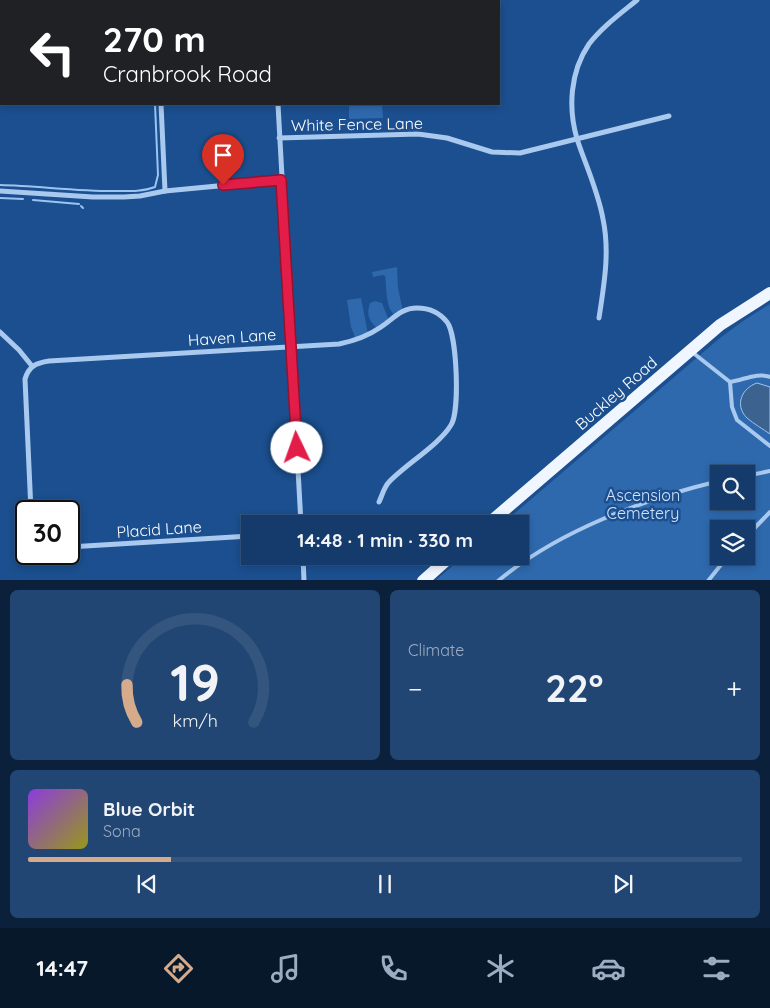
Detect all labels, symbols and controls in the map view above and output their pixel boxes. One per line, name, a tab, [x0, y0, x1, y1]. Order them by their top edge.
text: 270 m	[103, 17, 206, 61]
icon: left	[20, 20, 85, 85]
text: Cranbrook Road	[103, 60, 272, 88]
street label: White Fence Lane	[291, 113, 423, 135]
pin	[202, 134, 244, 185]
icon: arrive	[209, 141, 237, 169]
street label: Haven Lane	[187, 324, 277, 350]
street label: Buckley Road	[571, 352, 661, 434]
position arrow	[270, 421, 322, 473]
map controls	[710, 465, 755, 565]
button: search	[710, 465, 755, 510]
park label: Ascension Cemetery	[606, 485, 680, 523]
speed limit sign: 30	[15, 500, 80, 565]
street label: Placid Lane	[116, 516, 202, 542]
button: layers	[710, 520, 755, 565]
text: 14:48 · 1 min · 330 m	[297, 528, 473, 552]
text: Climate	[408, 640, 464, 660]
text: 19	[170, 649, 220, 714]
text: 22°	[545, 664, 603, 712]
text: −	[408, 671, 423, 706]
text: +	[726, 671, 742, 706]
text: km/h	[172, 709, 218, 731]
text: Blue Orbit	[103, 797, 195, 821]
text: Sona	[103, 821, 141, 841]
icon: previous	[133, 870, 161, 898]
icon: pause	[371, 870, 399, 898]
icon: next	[609, 870, 637, 898]
icon: directions	[161, 951, 196, 986]
icon: music	[268, 951, 303, 986]
icon: phone	[376, 951, 411, 986]
icon: climate	[483, 951, 518, 986]
icon: car	[591, 951, 626, 986]
icon: filters	[699, 951, 734, 986]
text: 14:47	[36, 954, 88, 982]

